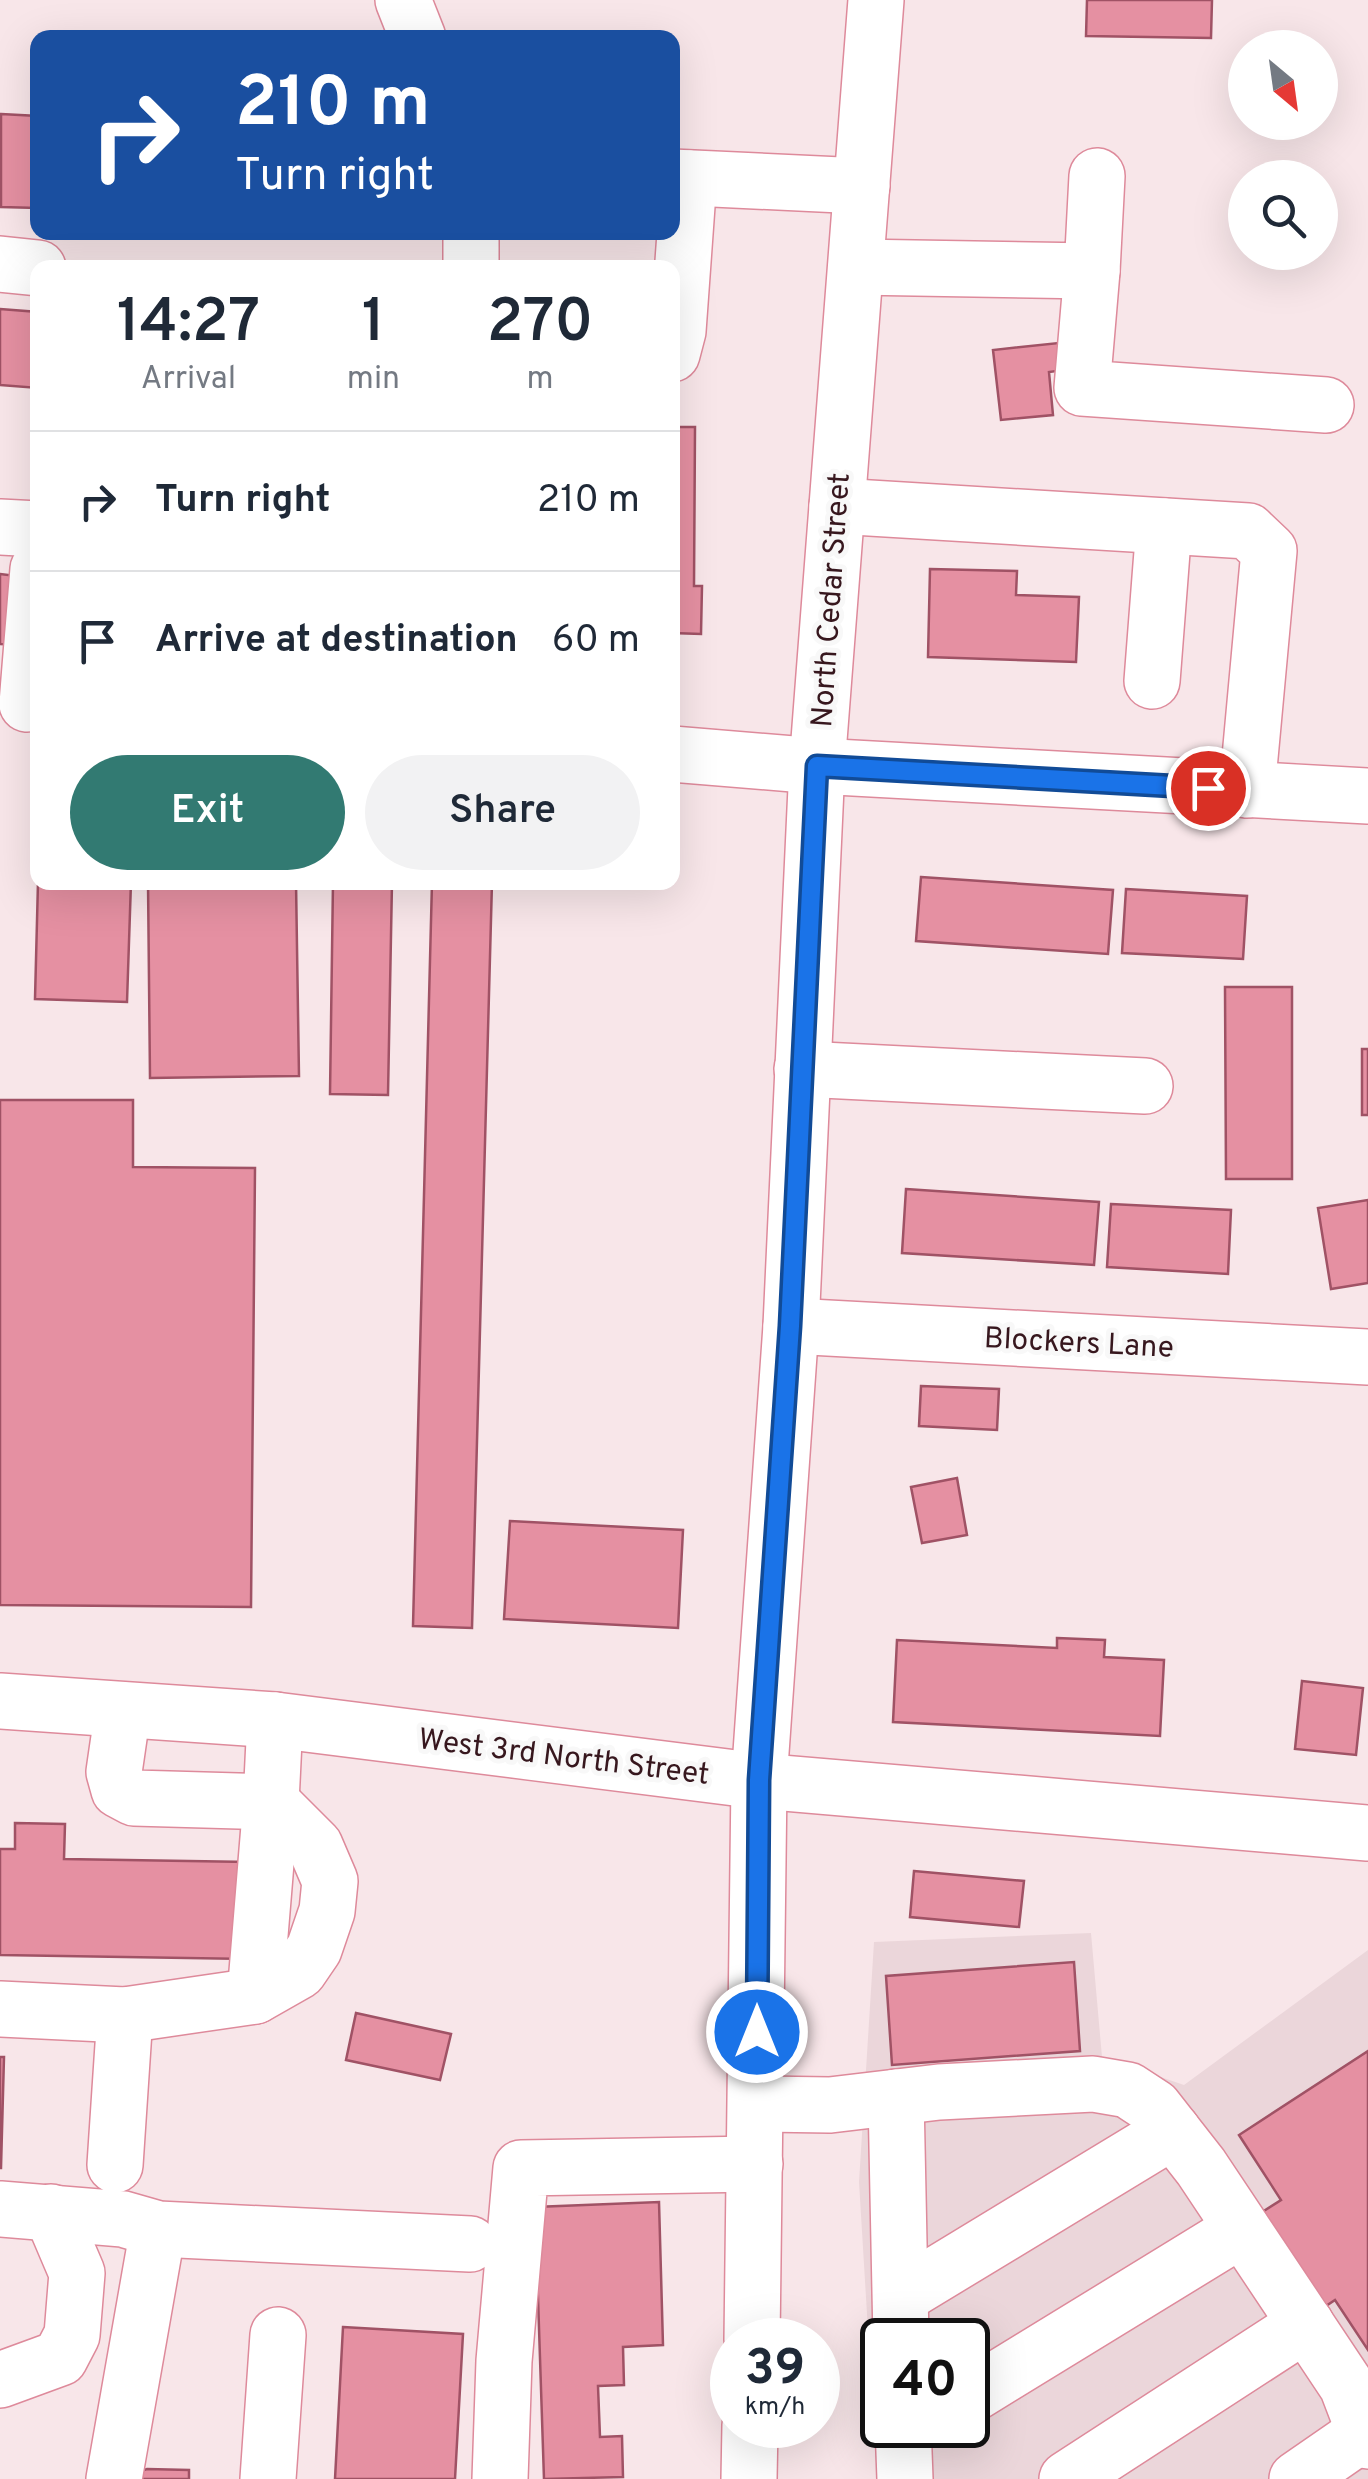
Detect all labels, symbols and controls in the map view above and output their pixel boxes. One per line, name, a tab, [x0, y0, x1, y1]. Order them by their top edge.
north arrow	[1228, 30, 1338, 140]
map controls	[1228, 30, 1338, 270]
text: 210 m	[235, 62, 431, 151]
icon: right	[70, 70, 200, 200]
text: Turn right	[235, 149, 434, 206]
button: search	[1228, 160, 1338, 270]
text: 14:27	[117, 287, 260, 363]
text: 1	[362, 287, 385, 363]
text: 270	[487, 287, 593, 363]
text: Arrival	[141, 360, 236, 400]
text: min	[347, 360, 400, 400]
text: m	[526, 360, 554, 400]
street label: North Cedar Street	[805, 472, 860, 729]
icon: right	[70, 474, 125, 529]
text: Turn right	[155, 477, 330, 526]
text: 210 m	[537, 477, 640, 526]
icon: arrive	[70, 614, 125, 669]
text: Arrive at destination	[155, 617, 518, 666]
text: 60 m	[552, 617, 640, 666]
pin	[1166, 746, 1251, 831]
button: Exit	[70, 755, 345, 870]
button: Share	[365, 755, 640, 870]
icon: arrive	[1181, 761, 1236, 816]
street label: Blockers Lane	[983, 1321, 1175, 1368]
street label: West 3rd North Street	[416, 1722, 711, 1795]
position arrow	[705, 1980, 809, 2084]
speed limit sign: 40	[860, 2318, 990, 2448]
text: 39	[745, 2339, 805, 2402]
text: km/h	[745, 2392, 805, 2424]

